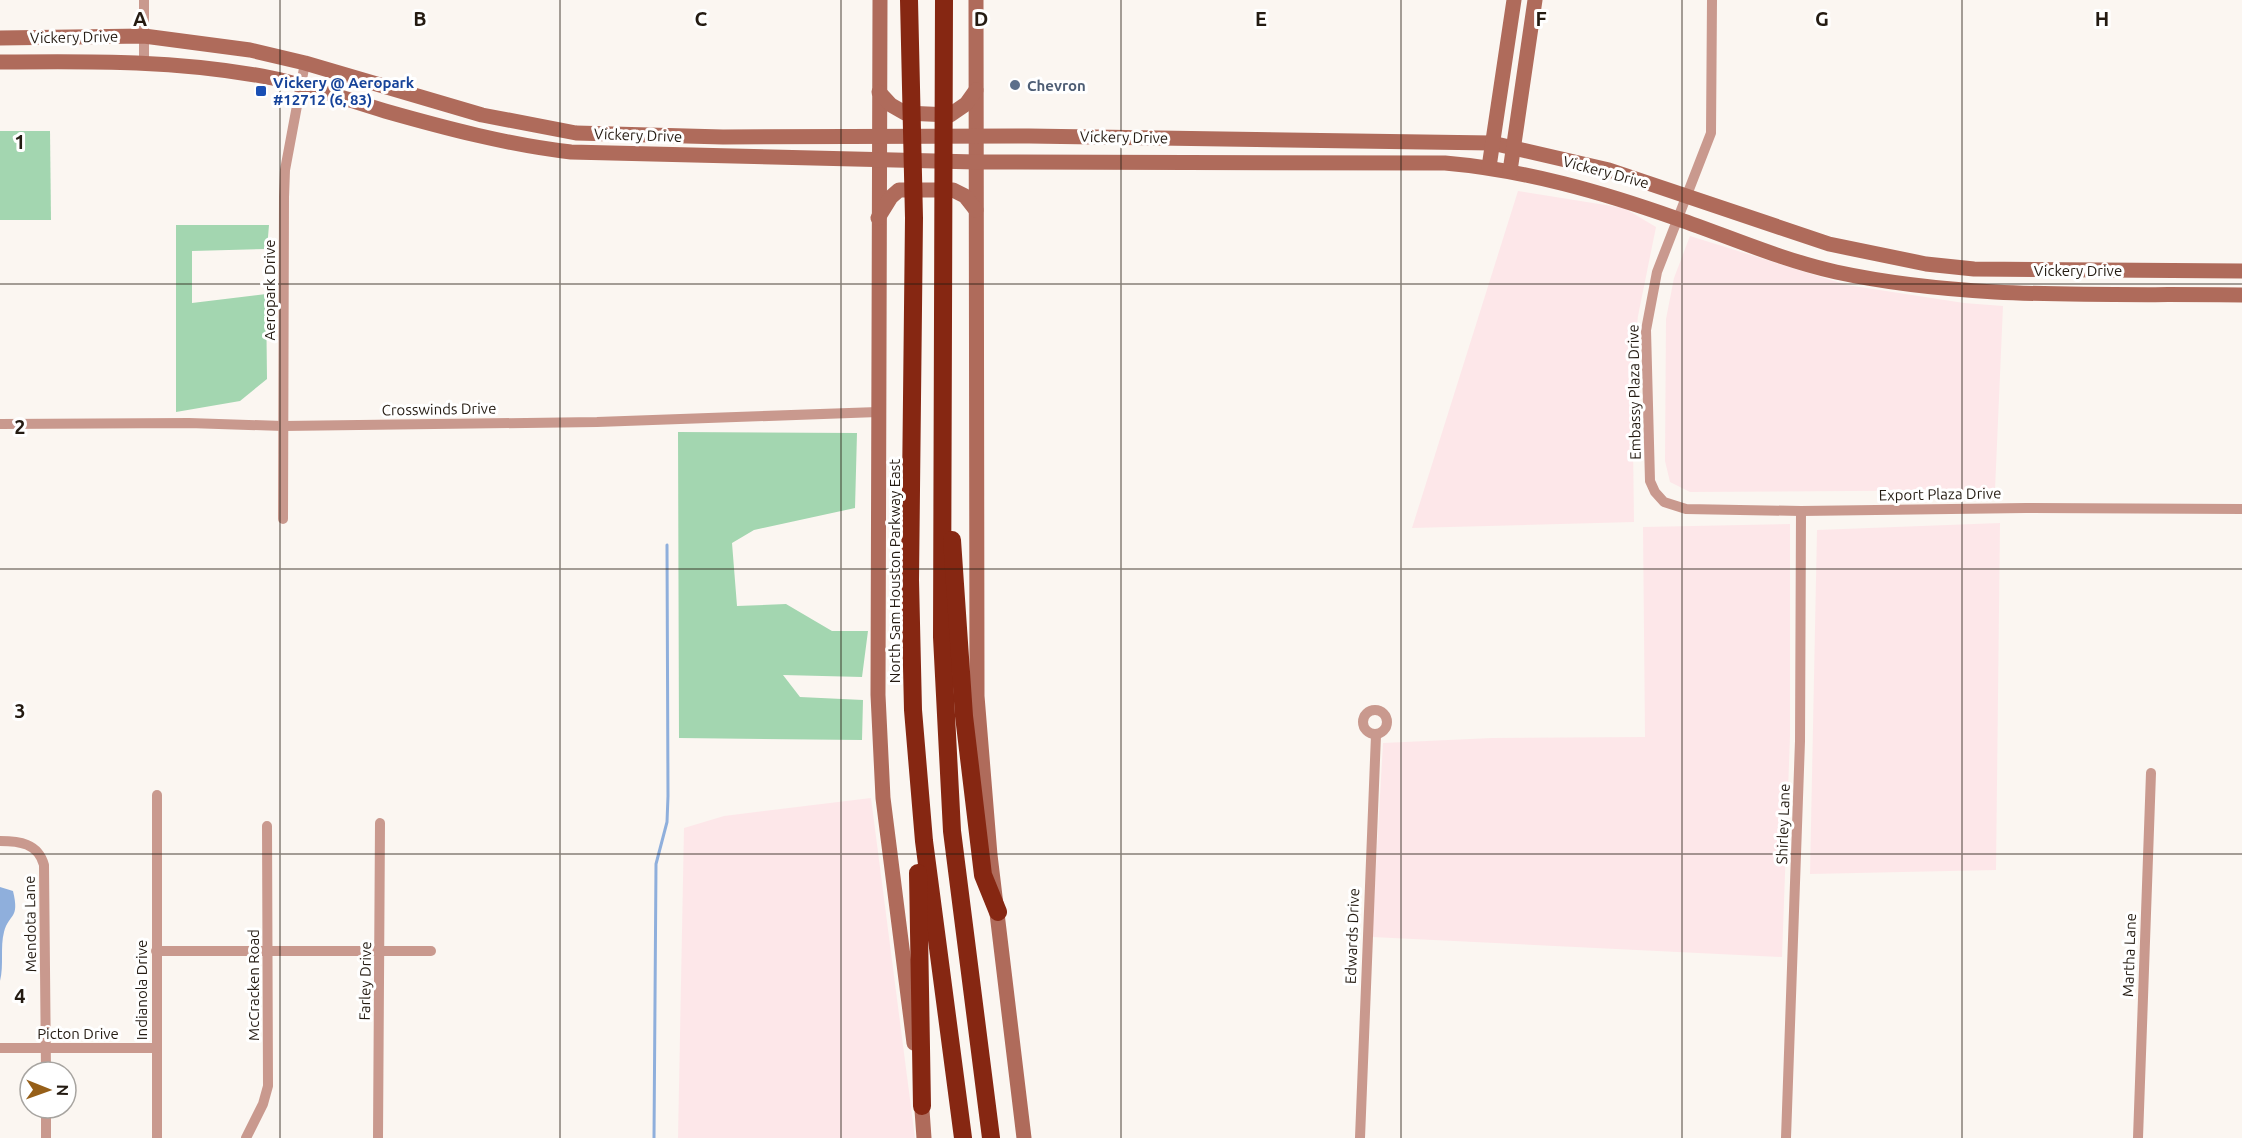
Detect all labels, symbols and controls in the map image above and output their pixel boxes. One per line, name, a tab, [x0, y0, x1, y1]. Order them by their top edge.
text: A	[133, 7, 147, 30]
text: B	[413, 7, 427, 30]
text: C	[695, 7, 708, 30]
text: D	[974, 7, 988, 30]
text: E	[1255, 7, 1267, 30]
text: F	[1535, 7, 1547, 30]
text: G	[1815, 7, 1829, 30]
text: H	[2095, 7, 2109, 30]
street label: Vickery Drive	[30, 28, 118, 46]
place label: Vickery @ Aeropark #12712 (6, 83)	[273, 74, 415, 108]
place label: Chevron	[1027, 77, 1086, 94]
marker: Chevron	[1008, 78, 1022, 92]
marker: Vickery @ Aeropark #12712 (6, 83)	[254, 84, 268, 98]
street label: Vickery Drive	[594, 125, 682, 145]
street label: Vickery Drive	[1080, 128, 1168, 146]
text: 1	[14, 130, 26, 153]
street label: Vickery Drive	[1561, 152, 1651, 192]
street label: Aeropark Drive	[261, 239, 278, 341]
street label: Vickery Drive	[2034, 262, 2122, 279]
street label: Embassy Plaza Drive	[1624, 324, 1644, 460]
street label: Crosswinds Drive	[382, 400, 496, 418]
text: 2	[14, 415, 26, 438]
street label: North Sam Houston Parkway East	[886, 459, 903, 683]
street label: Export Plaza Drive	[1878, 484, 2002, 504]
text: 3	[14, 699, 26, 722]
street label: Shirley Lane	[1773, 783, 1793, 865]
street label: Mendota Lane	[21, 876, 39, 972]
street label: Edwards Drive	[1342, 888, 1362, 984]
street label: Martha Lane	[2119, 913, 2139, 997]
street label: McCracken Road	[245, 929, 262, 1041]
street label: Indianola Drive	[133, 940, 150, 1040]
street label: Farley Drive	[356, 941, 374, 1021]
text: 4	[14, 984, 26, 1007]
street label: Picton Drive	[37, 1025, 119, 1042]
north arrow	[18, 1060, 78, 1120]
text: N	[54, 1084, 72, 1096]

